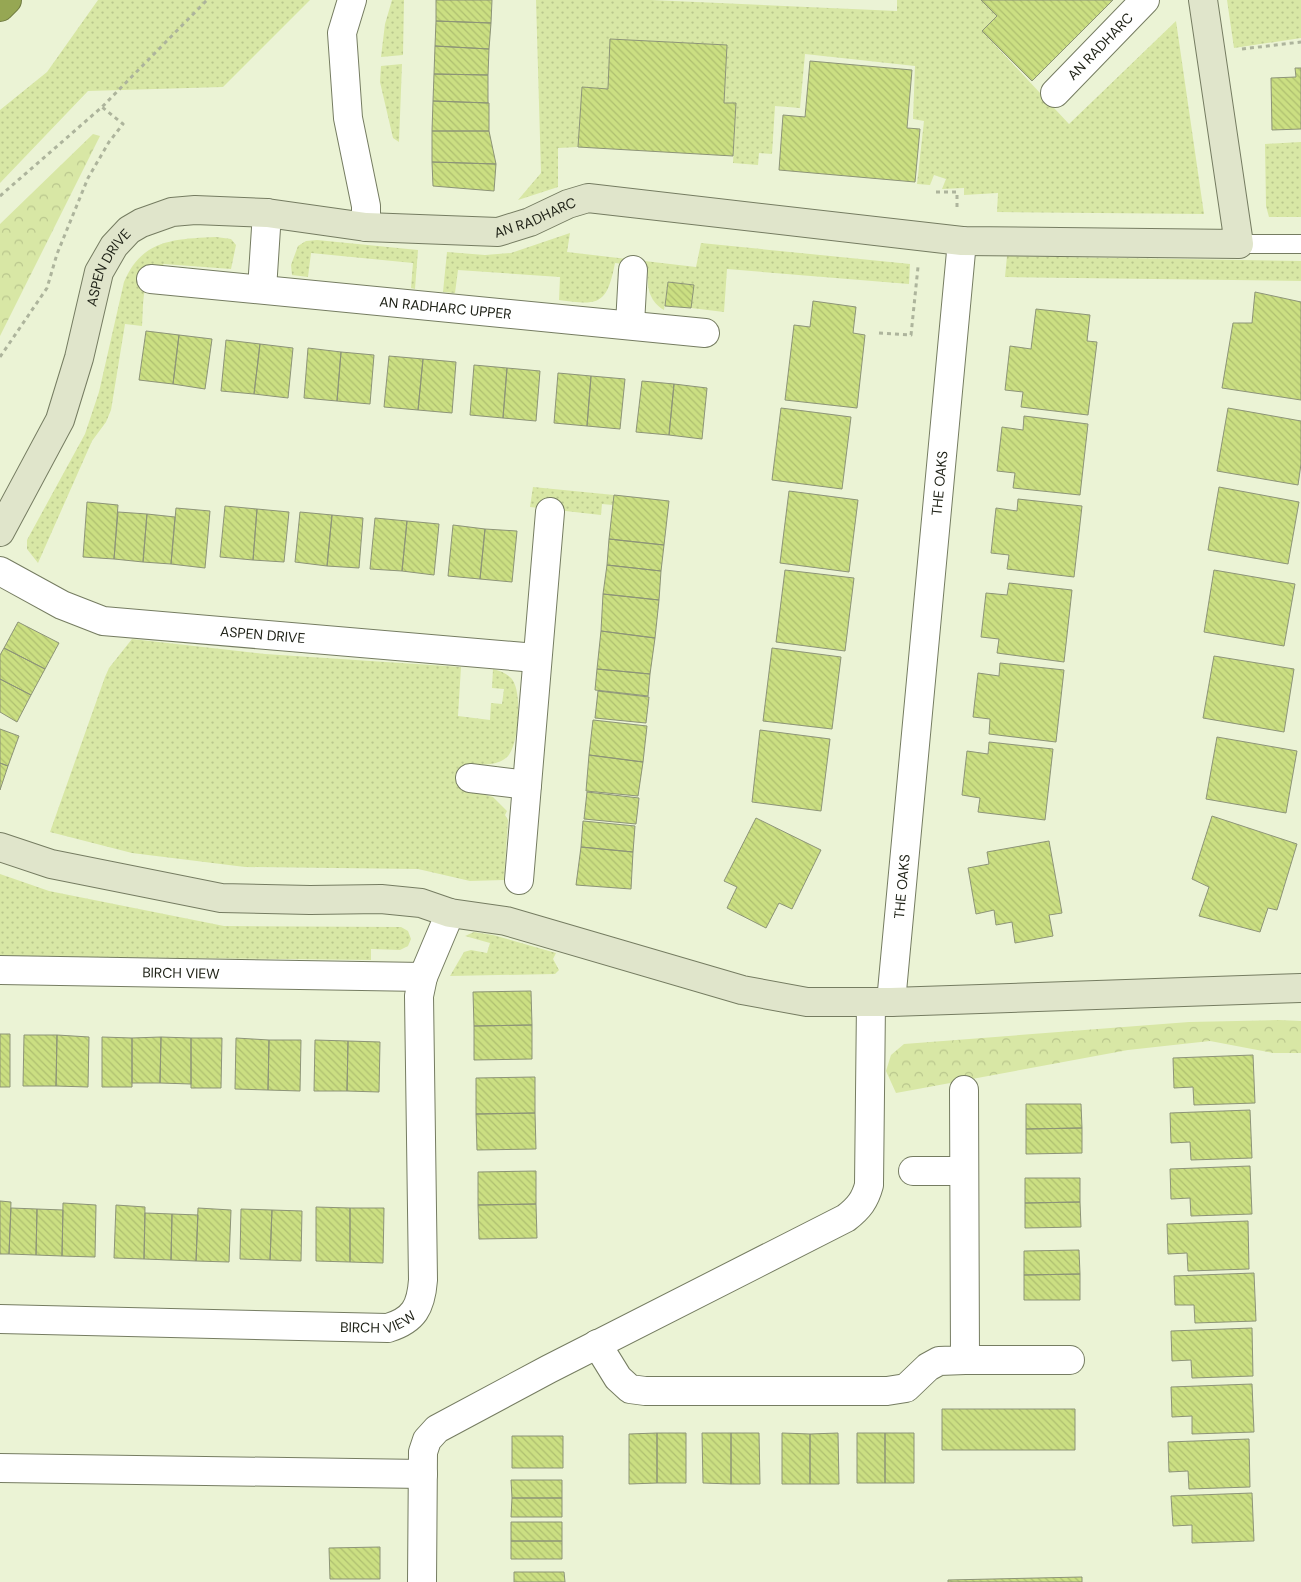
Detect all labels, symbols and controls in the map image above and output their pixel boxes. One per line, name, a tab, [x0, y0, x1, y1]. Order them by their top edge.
street label: AN RADHARC	[1063, 9, 1137, 84]
street label: AN RADHARC	[492, 193, 578, 242]
street label: ASPEN DRIVE	[82, 225, 135, 308]
street label: AN RADHARC UPPER	[379, 292, 512, 323]
street label: THE OAKS	[927, 450, 951, 516]
street label: ASPEN DRIVE	[219, 622, 306, 647]
street label: THE OAKS	[890, 853, 914, 920]
street label: BIRCH VIEW	[142, 963, 220, 983]
street label: BIRCH VIEW	[340, 1306, 420, 1338]

